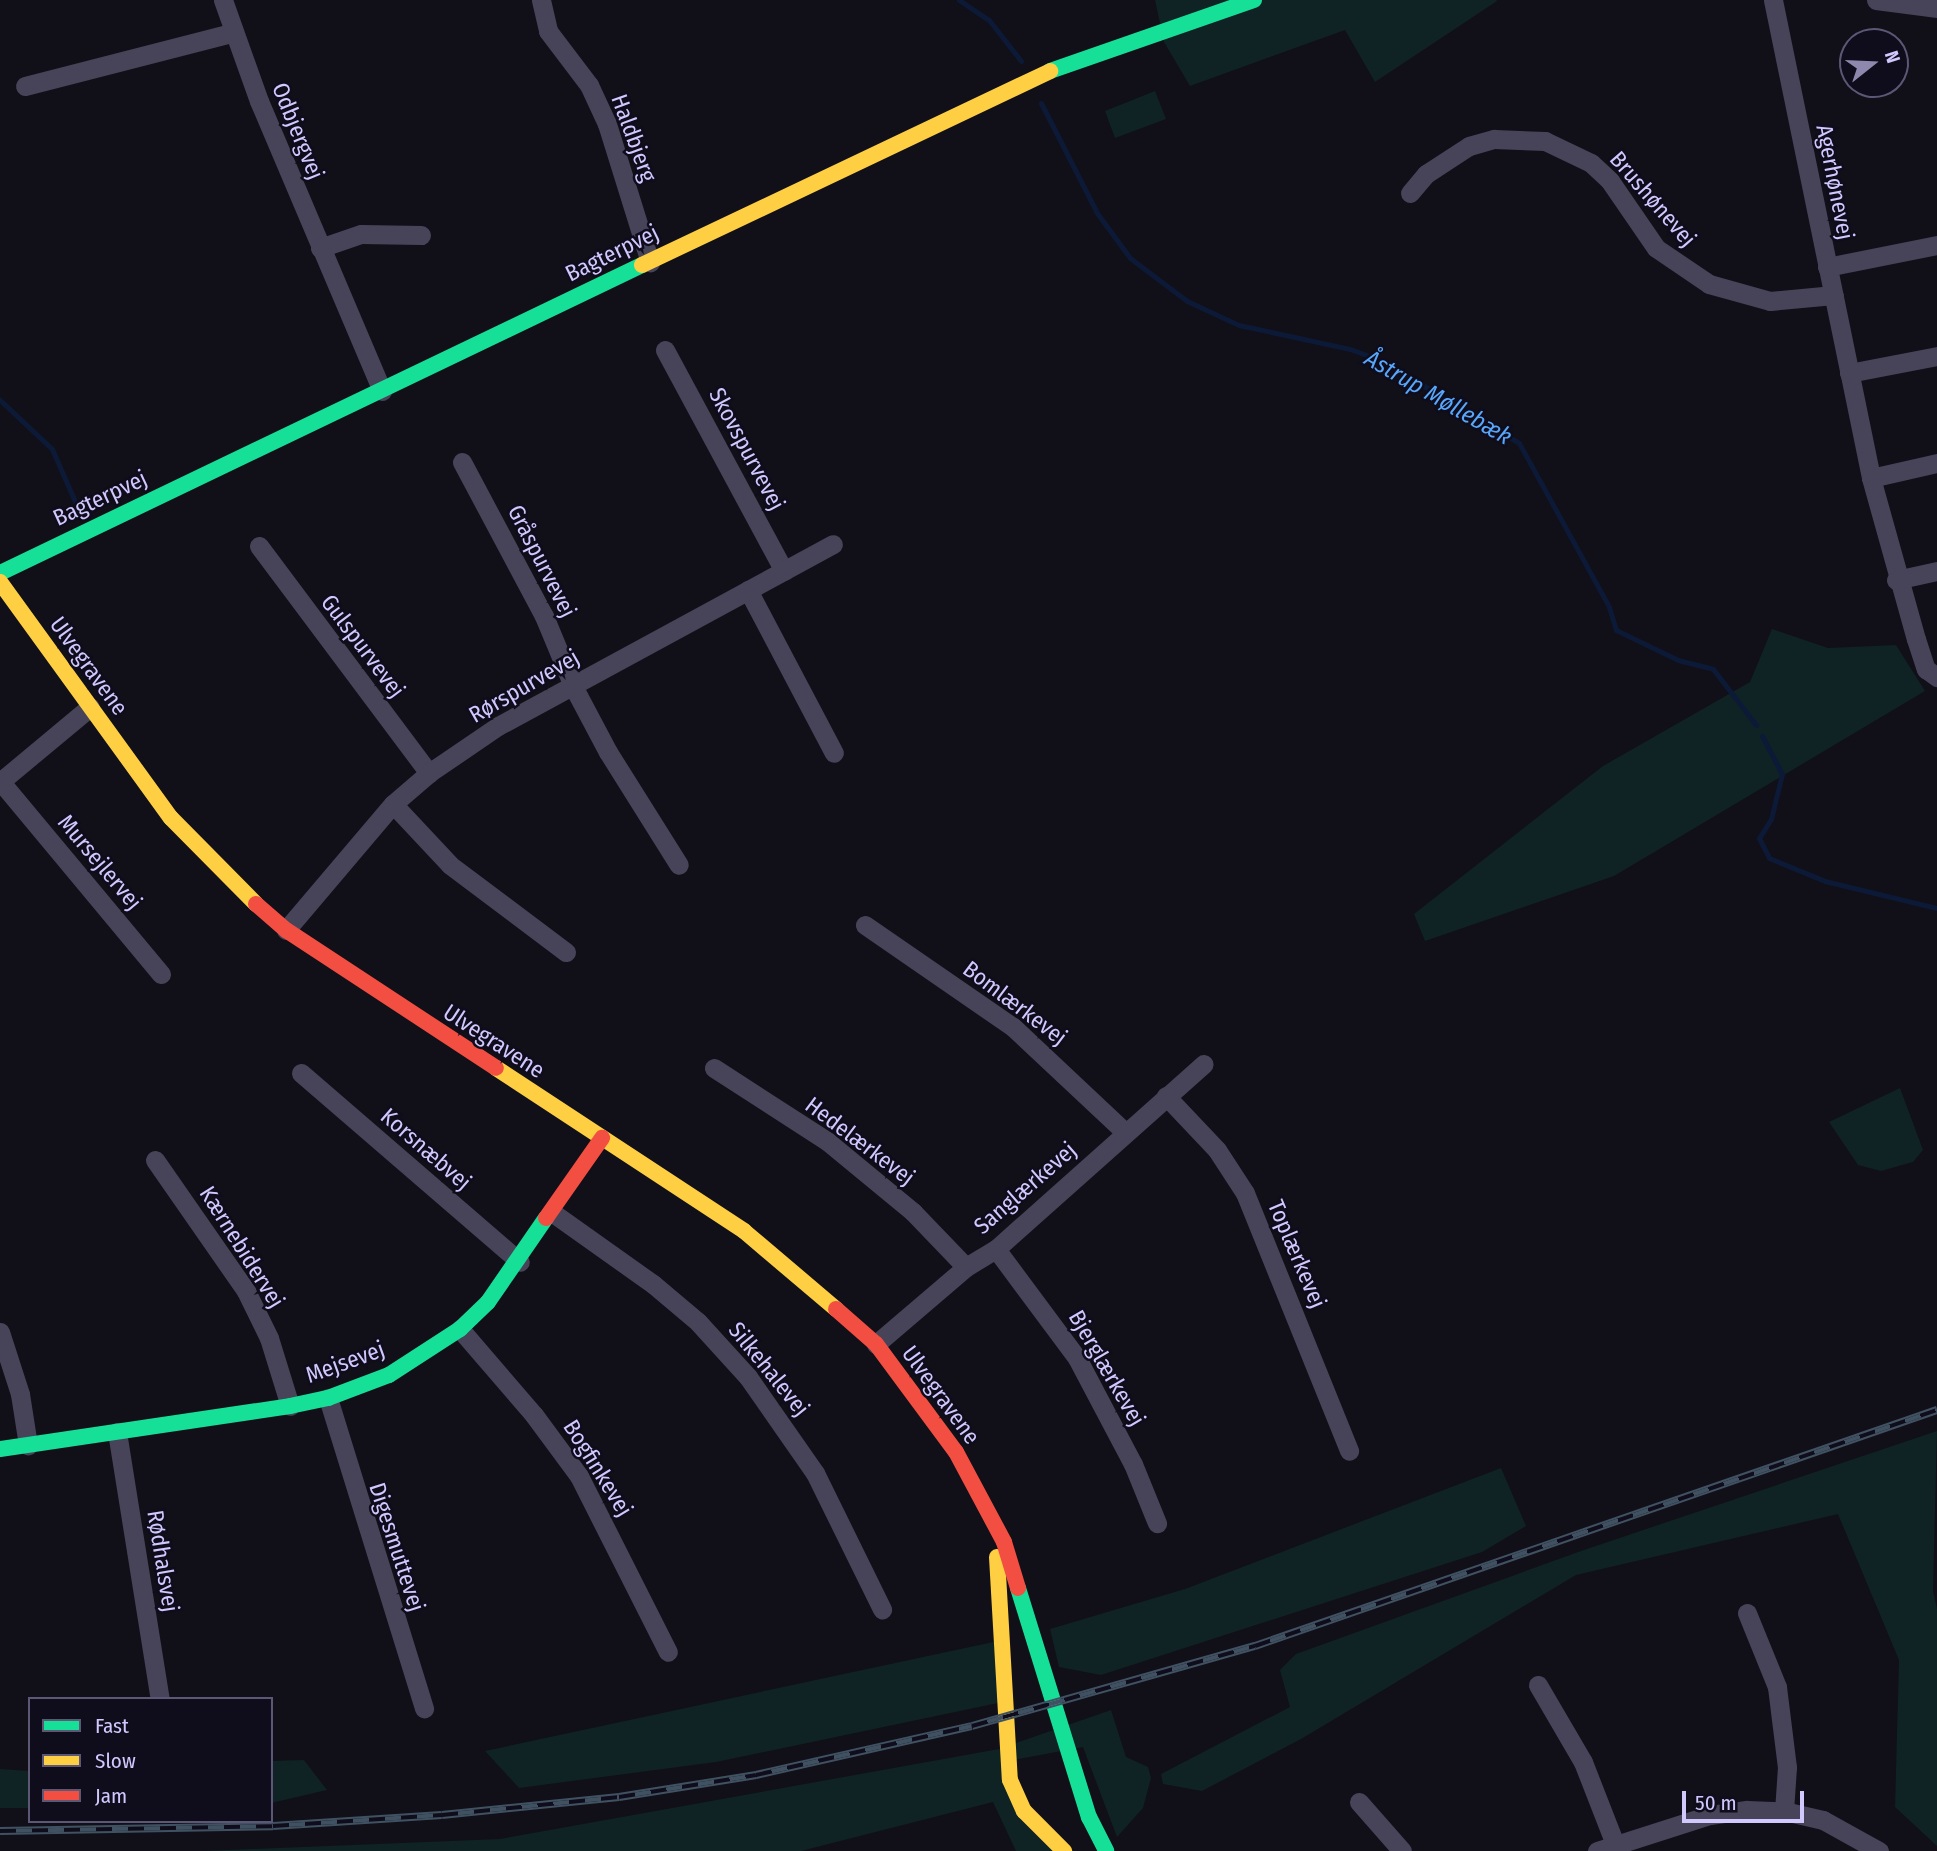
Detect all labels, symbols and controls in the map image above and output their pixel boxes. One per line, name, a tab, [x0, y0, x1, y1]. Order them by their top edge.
north arrow	[1839, 28, 1909, 98]
text: N	[1880, 48, 1905, 66]
street label: Odbjergvej	[266, 79, 330, 183]
street label: Haldbjerg	[605, 90, 663, 186]
street label: Agerhønevej	[1810, 122, 1860, 242]
street label: Brushønevej	[1604, 146, 1702, 252]
street label: Bagterpvej	[561, 219, 663, 287]
water label: Åstrup Møllebæk	[1359, 344, 1517, 452]
street label: Skovspurvevej	[703, 383, 791, 515]
street label: Bagterpvej	[49, 464, 151, 532]
street label: Gråspurvevej	[502, 500, 582, 622]
street label: Gulspurvevej	[315, 589, 411, 703]
street label: Ulvegravene	[44, 611, 134, 721]
street label: Rørspurvevej	[464, 643, 584, 729]
street label: Mursejlervej	[52, 809, 148, 915]
street label: Bomlærkevej	[958, 955, 1072, 1051]
street label: Ulvegravene	[438, 998, 550, 1084]
street label: Hedelærkevej	[800, 1091, 920, 1191]
street label: Korsnæbvej	[375, 1102, 477, 1196]
street label: Sanglærkevej	[968, 1136, 1082, 1240]
street label: Kærnebidervej	[194, 1181, 290, 1313]
street label: Toplærkevej	[1262, 1196, 1332, 1312]
street label: Bjerglærkevej	[1063, 1305, 1151, 1431]
street label: Silkehalevej	[723, 1316, 815, 1422]
street label: Mejsevej	[302, 1335, 388, 1389]
street label: Ulvegravene	[896, 1340, 986, 1450]
street label: Bogfinkevej	[557, 1415, 639, 1521]
street label: Digesmuttevej	[363, 1479, 431, 1615]
street label: Rødhalsvej	[141, 1508, 185, 1614]
legend	[28, 1697, 273, 1823]
text: Fast	[95, 1713, 129, 1739]
text: Slow	[95, 1748, 136, 1774]
scale bar	[1685, 1778, 1808, 1822]
text: Jam	[95, 1783, 127, 1809]
text: 50 m	[1695, 1790, 1737, 1816]

